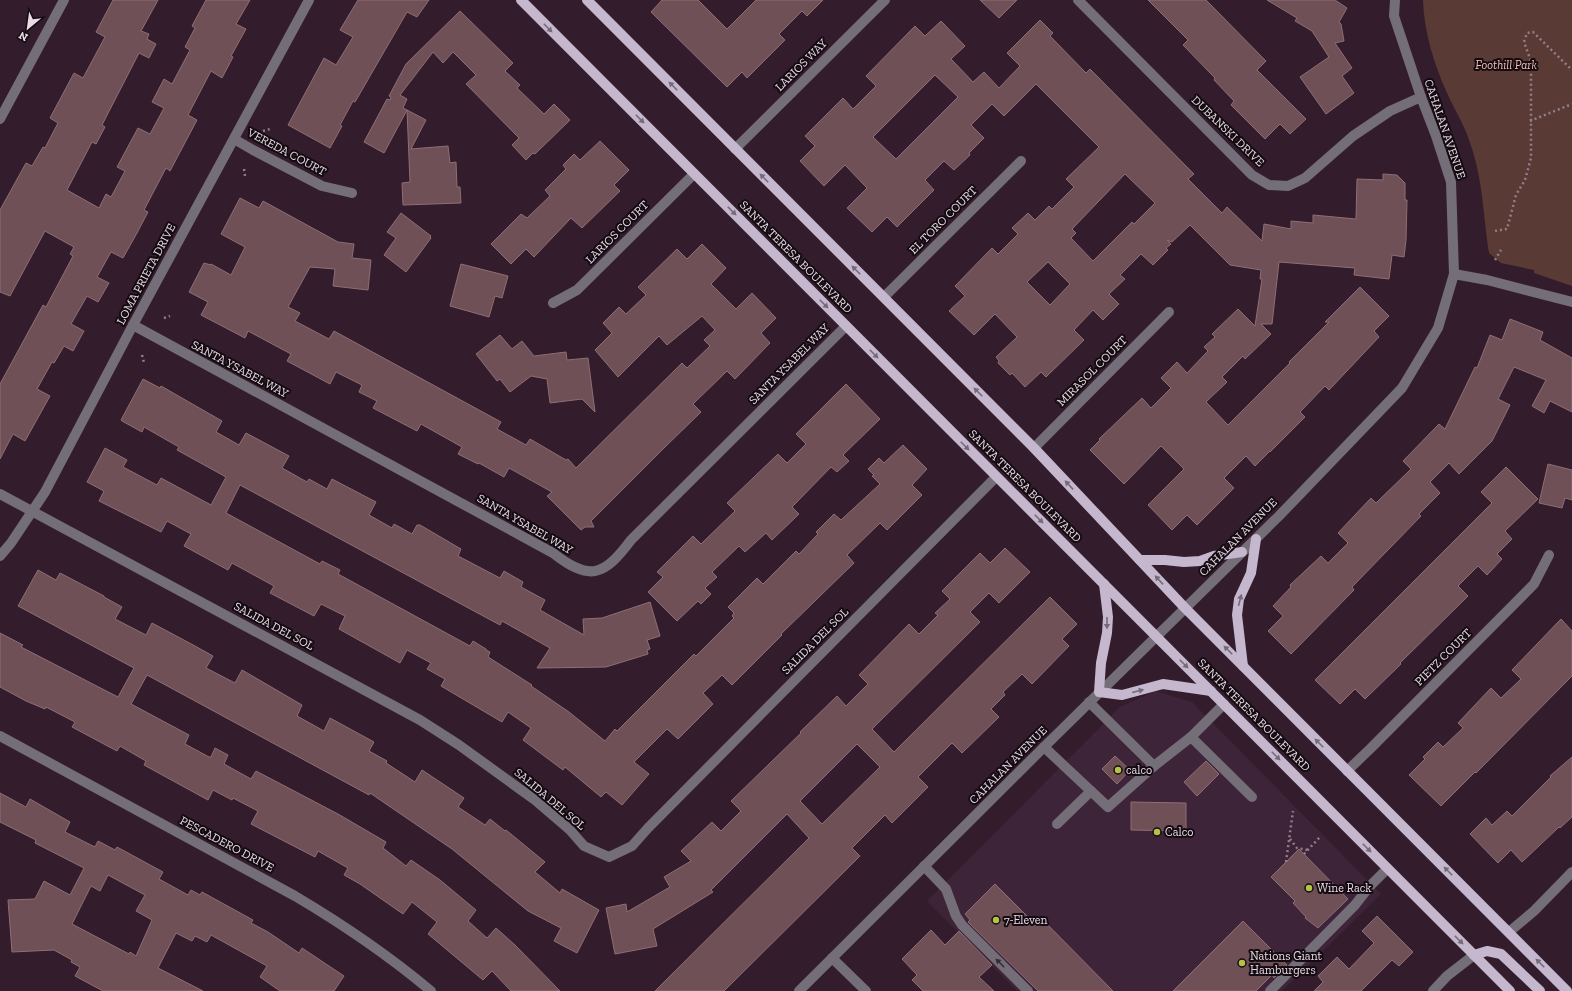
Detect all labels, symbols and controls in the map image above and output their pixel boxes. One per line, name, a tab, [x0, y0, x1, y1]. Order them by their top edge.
north arrow	[8, 8, 48, 48]
one-way arrow	[543, 23, 553, 33]
text: N	[16, 28, 30, 44]
street label: LARIOS WAY	[772, 36, 830, 94]
park label: Foothill Park	[1475, 58, 1537, 72]
street label: CAHALAN AVENUE	[1421, 77, 1469, 181]
one-way arrow	[668, 81, 677, 91]
street label: DUBANSKI DRIVE	[1189, 93, 1267, 169]
one-way arrow	[635, 114, 645, 124]
street label: VEREDA COURT	[244, 125, 329, 179]
one-way arrow	[759, 173, 769, 183]
street label: EL TORO COURT	[906, 183, 980, 257]
street label: LARIOS COURT	[583, 197, 652, 266]
street label: SANTA TERESA BOULEVARD	[737, 198, 855, 316]
one-way arrow	[727, 206, 737, 216]
street label: LOMA PRIETA DRIVE	[113, 221, 179, 327]
one-way arrow	[851, 265, 861, 275]
one-way arrow	[819, 299, 829, 309]
street label: SANTA YSABEL WAY	[746, 320, 833, 407]
street label: MIRASOL COURT	[1054, 333, 1130, 409]
street label: SANTA YSABEL WAY	[189, 337, 292, 401]
one-way arrow	[869, 349, 878, 359]
one-way arrow	[974, 387, 983, 397]
street label: SANTA TERESA BOULEVARD	[966, 427, 1084, 545]
one-way arrow	[960, 441, 970, 450]
one-way arrow	[1064, 480, 1074, 490]
street label: SANTA YSABEL WAY	[475, 491, 576, 557]
street label: CAHALAN AVENUE	[1196, 495, 1280, 579]
one-way arrow	[1034, 514, 1044, 524]
one-way arrow	[1155, 575, 1164, 584]
one-way arrow	[1237, 594, 1243, 606]
street label: SALIDA DEL SOL	[232, 599, 317, 653]
street label: SALIDA DEL SOL	[779, 604, 852, 677]
one-way arrow	[1104, 617, 1110, 630]
street label: PIETZ COURT	[1412, 625, 1475, 688]
one-way arrow	[1223, 646, 1233, 655]
street label: SANTA TERESA BOULEVARD	[1195, 656, 1313, 774]
one-way arrow	[1179, 659, 1189, 669]
one-way arrow	[1132, 688, 1144, 694]
street label: CAHALAN AVENUE	[966, 723, 1050, 807]
one-way arrow	[1314, 738, 1324, 748]
one-way arrow	[1271, 751, 1281, 761]
place label: calco	[1126, 763, 1152, 777]
street label: SALIDA DEL SOL	[512, 765, 589, 833]
marker: calco	[1113, 765, 1123, 775]
street label: PESCADERO DRIVE	[178, 813, 276, 875]
place label: Calco	[1165, 825, 1193, 839]
marker: Calco	[1152, 827, 1162, 837]
one-way arrow	[1362, 843, 1372, 853]
one-way arrow	[1443, 866, 1453, 876]
place label: Wine Rack	[1317, 881, 1372, 895]
marker: Wine Rack	[1304, 883, 1314, 893]
place label: 7-Eleven	[1004, 913, 1047, 927]
marker: 7-Eleven	[991, 915, 1001, 925]
one-way arrow	[1454, 935, 1464, 945]
place label: Nations Giant Hamburgers	[1250, 949, 1323, 977]
one-way arrow	[995, 958, 1005, 968]
marker: Nations Giant Hamburgers	[1237, 958, 1247, 968]
one-way arrow	[1535, 958, 1545, 968]

